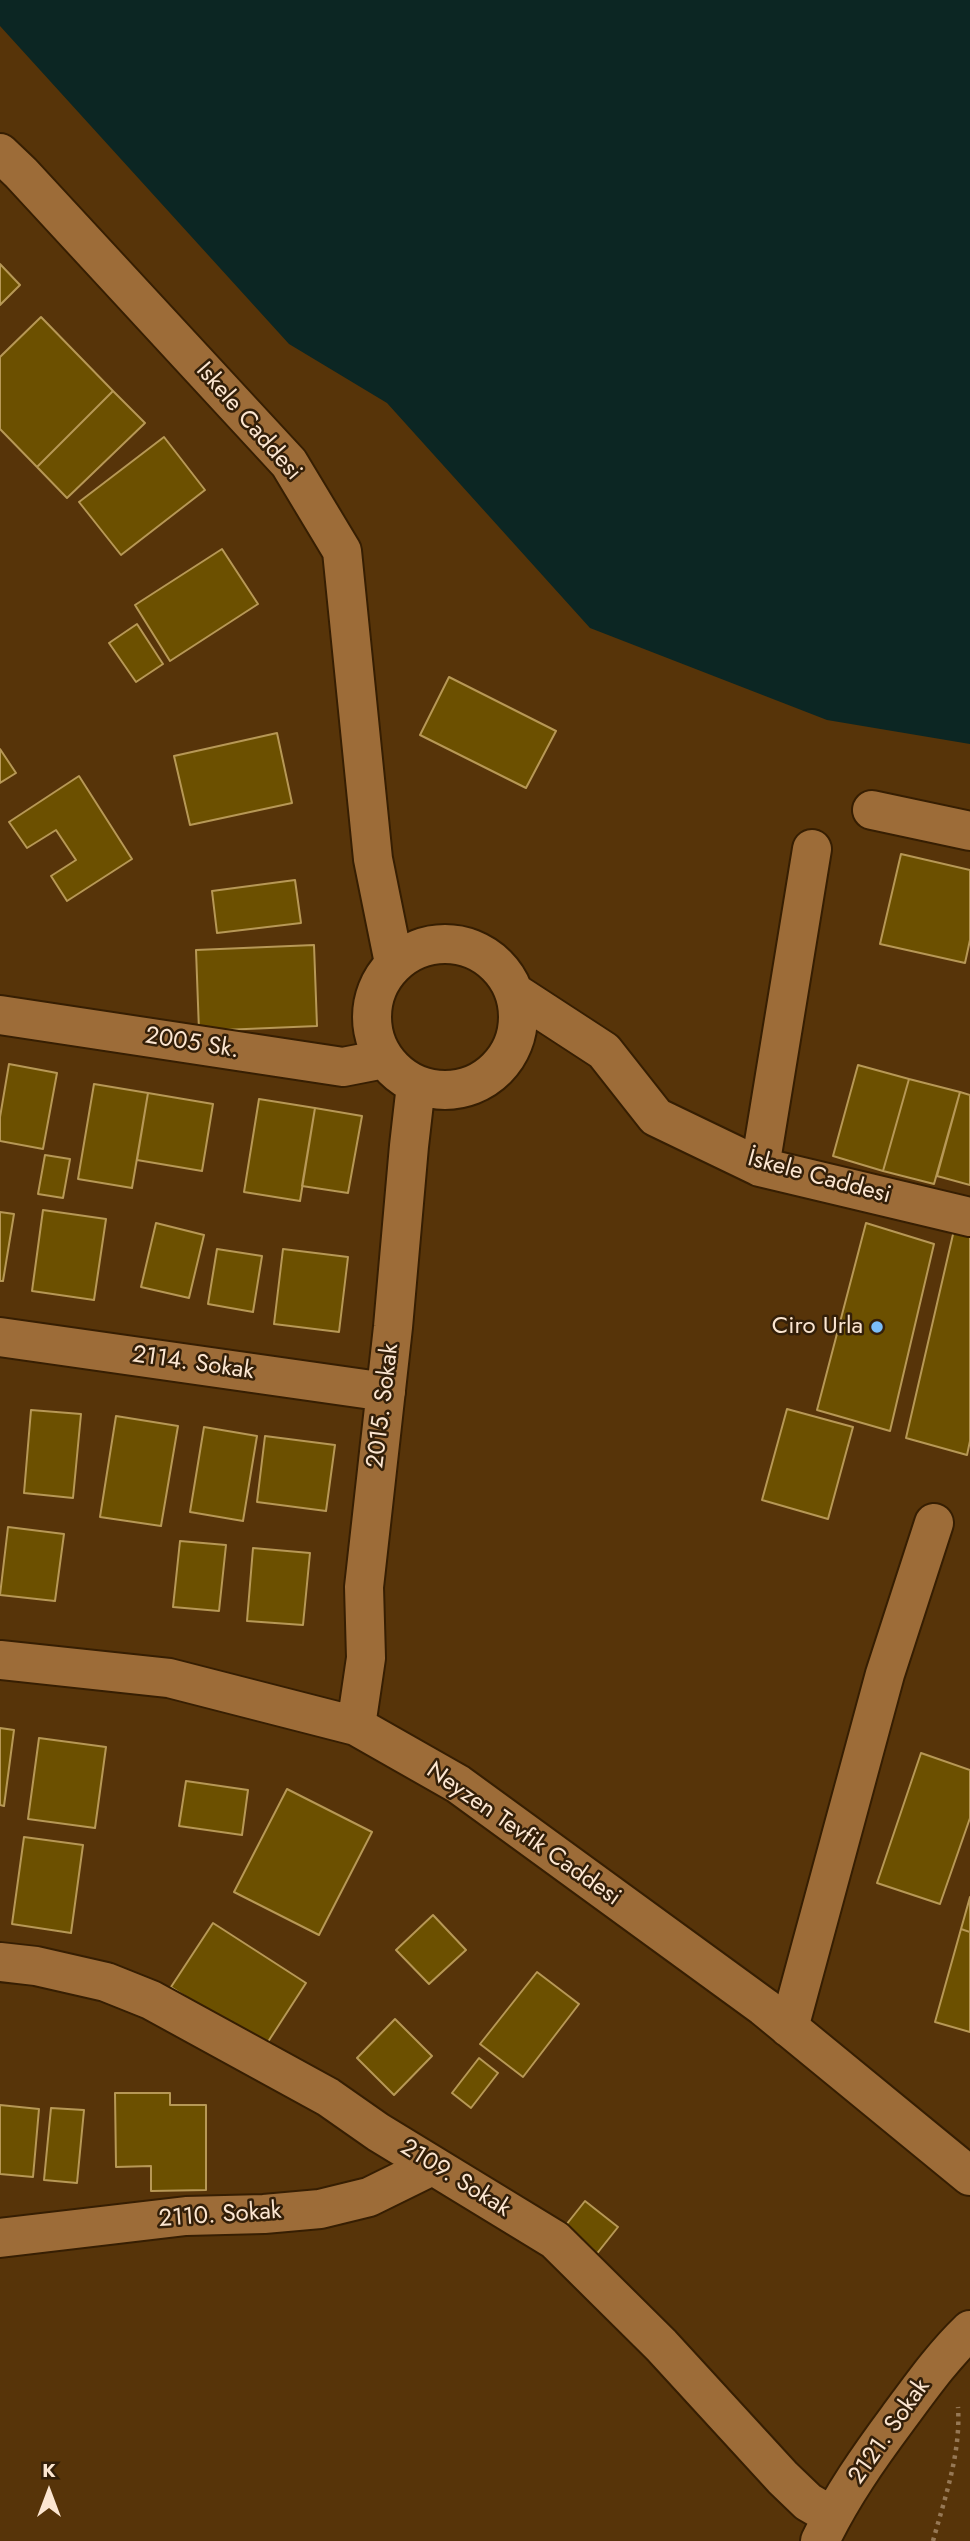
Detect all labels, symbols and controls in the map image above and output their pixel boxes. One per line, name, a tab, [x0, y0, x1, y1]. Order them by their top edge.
street label: Iskele Caddesi	[189, 357, 307, 487]
street label: 2005 Sk.	[143, 1022, 241, 1066]
street label: İskele Caddesi	[744, 1145, 894, 1211]
place label: Ciro Urla	[772, 1313, 863, 1341]
marker: Ciro Urla	[869, 1319, 885, 1335]
street label: 2114. Sokak	[130, 1341, 256, 1387]
street label: 2015. Sokak	[362, 1342, 406, 1470]
street label: Neyzen Tevfik Caddesi	[420, 1757, 626, 1913]
street label: 2109. Sokak	[395, 2134, 515, 2224]
street label: 2110. Sokak	[158, 2197, 282, 2235]
street label: 2121. Sokak	[843, 2374, 937, 2490]
north arrow	[14, 2457, 84, 2527]
text: K	[42, 2457, 56, 2484]

